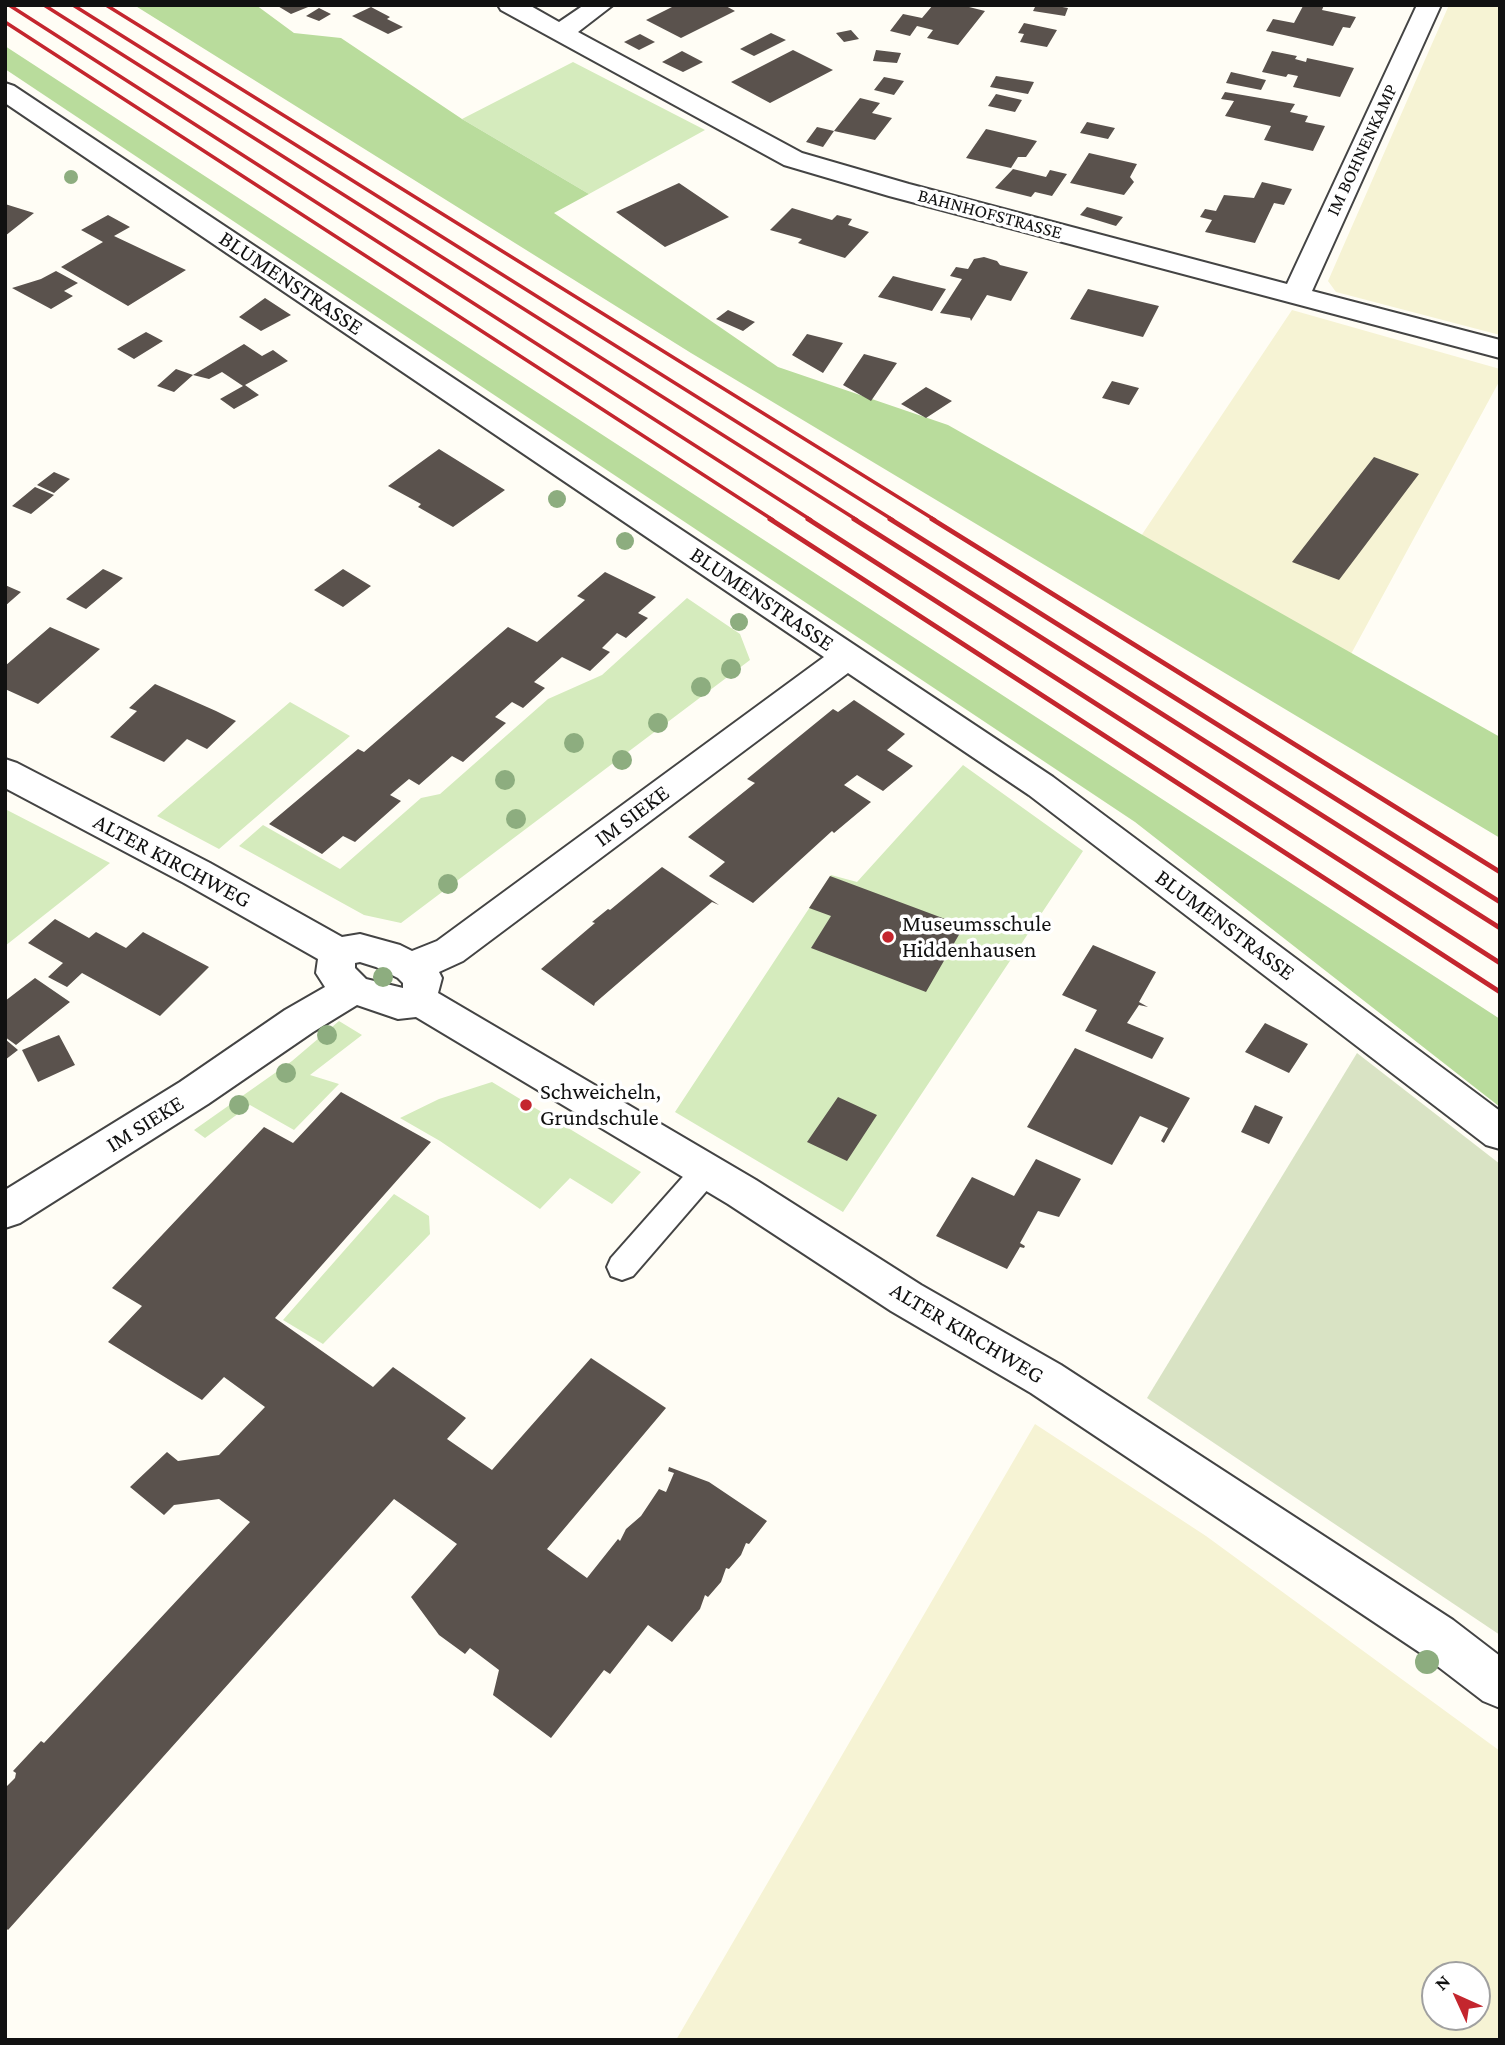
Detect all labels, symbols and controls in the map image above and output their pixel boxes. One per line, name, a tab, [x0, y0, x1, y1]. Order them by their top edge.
street label: IM BOHNENKAMP	[1322, 81, 1402, 219]
street label: BAHNHOFSTRASSE	[915, 184, 1065, 244]
street label: BLUMENSTRASSE	[214, 225, 368, 341]
street label: BLUMENSTRASSE	[685, 541, 839, 657]
street label: IM SIEKE	[589, 779, 675, 853]
street label: ALTER KIRCHWEG	[88, 808, 256, 914]
street label: BLUMENSTRASSE	[1150, 863, 1300, 987]
place label: Museumsschule Hiddenhausen	[902, 910, 1051, 964]
marker: Museumsschule Hiddenhausen	[880, 929, 896, 945]
place label: Schweicheln, Grundschule	[540, 1078, 661, 1132]
street label: IM SIEKE	[101, 1089, 189, 1159]
marker: Schweicheln, Grundschule	[518, 1097, 534, 1113]
street label: ALTER KIRCHWEG	[885, 1276, 1049, 1390]
north arrow	[1421, 1961, 1491, 2031]
text: N	[1430, 1970, 1454, 1994]

